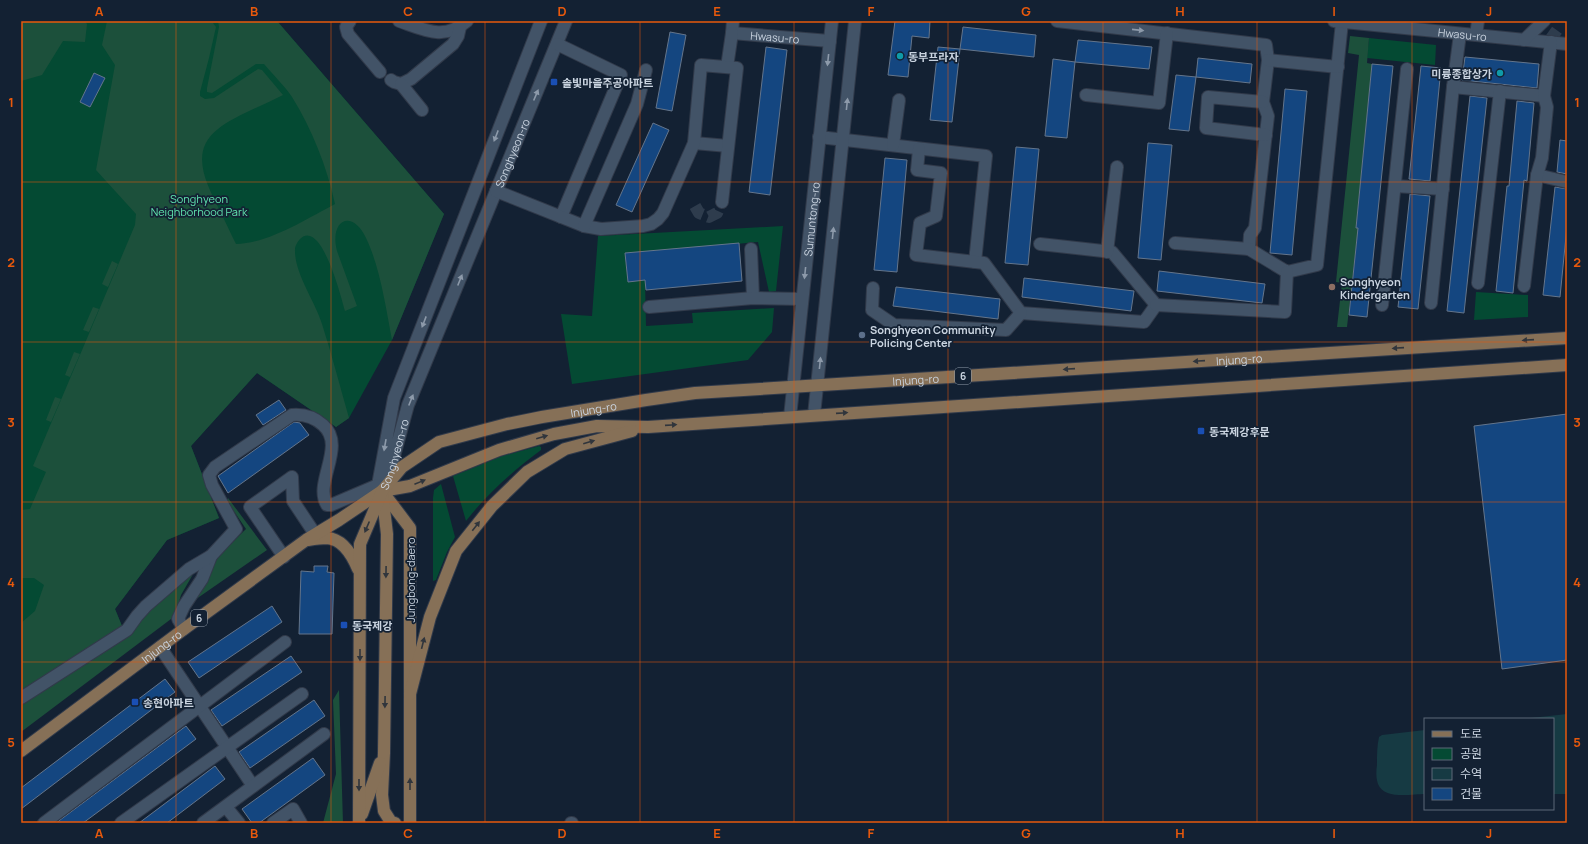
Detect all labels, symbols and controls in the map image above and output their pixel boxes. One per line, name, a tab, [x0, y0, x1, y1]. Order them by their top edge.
text: A	[95, 2, 104, 20]
text: B	[250, 2, 258, 20]
text: C	[403, 2, 413, 20]
text: D	[557, 2, 567, 20]
text: E	[713, 2, 721, 20]
text: F	[868, 2, 875, 20]
text: G	[1021, 2, 1031, 20]
text: H	[1175, 2, 1185, 20]
text: I	[1332, 2, 1336, 20]
text: J	[1486, 2, 1492, 20]
street label: Hwasu-ro	[1437, 24, 1488, 44]
street label: Hwasu-ro	[750, 27, 800, 46]
one-way arrow	[1132, 27, 1144, 33]
place label: 동부프라자	[908, 49, 959, 64]
marker: 동부프라자	[895, 51, 905, 61]
one-way arrow	[824, 54, 831, 66]
place label: 미륭종합상가	[1431, 66, 1492, 81]
marker: 미륭종합상가	[1495, 68, 1505, 78]
place label: 솔빛마을주공아파트	[562, 75, 653, 90]
marker: 솔빛마을주공아파트	[549, 77, 559, 87]
one-way arrow	[533, 88, 539, 100]
text: 1	[8, 93, 14, 111]
text: 1	[1574, 93, 1580, 111]
one-way arrow	[843, 98, 850, 110]
street label: Songhyeon-ro	[491, 116, 533, 189]
one-way arrow	[493, 130, 499, 142]
street label: Sumuntong-ro	[800, 181, 822, 257]
park label: Songhyeon Neighborhood Park	[151, 191, 248, 219]
one-way arrow	[830, 227, 836, 239]
text: 2	[7, 253, 15, 271]
text: 2	[1573, 253, 1581, 271]
one-way arrow	[802, 267, 808, 279]
one-way arrow	[457, 273, 463, 285]
place label: Songhyeon Kindergarten	[1340, 274, 1410, 302]
marker: Songhyeon Kindergarten	[1327, 282, 1337, 292]
one-way arrow	[420, 316, 426, 328]
place label: Songhyeon Community Policing Center	[870, 322, 996, 350]
marker: Songhyeon Community Policing Center	[857, 330, 867, 340]
one-way arrow	[1521, 337, 1534, 343]
one-way arrow	[1392, 345, 1404, 352]
street label: Injung-ro	[1215, 350, 1263, 368]
one-way arrow	[817, 356, 823, 369]
one-way arrow	[1193, 358, 1205, 365]
one-way arrow	[1063, 366, 1075, 373]
road number: 6	[955, 368, 971, 384]
street label: Injung-ro	[892, 370, 940, 388]
one-way arrow	[408, 394, 414, 406]
street label: Injung-ro	[569, 397, 618, 420]
one-way arrow	[836, 410, 848, 417]
text: 3	[7, 413, 15, 431]
text: 3	[1573, 413, 1581, 431]
street label: Songhyeon-ro	[376, 417, 411, 492]
one-way arrow	[665, 422, 678, 428]
place label: 동국제강후문	[1209, 424, 1270, 439]
marker: 동국제강후문	[1196, 426, 1206, 436]
one-way arrow	[536, 434, 548, 440]
one-way arrow	[382, 439, 388, 452]
one-way arrow	[584, 439, 596, 445]
one-way arrow	[415, 479, 427, 485]
one-way arrow	[364, 521, 370, 532]
one-way arrow	[472, 521, 481, 531]
street label: Jungbong-daero	[403, 537, 418, 622]
one-way arrow	[383, 566, 389, 579]
text: 4	[7, 573, 15, 591]
text: 4	[1573, 573, 1581, 591]
road number: 6	[191, 610, 207, 626]
place label: 동국제강	[352, 618, 392, 633]
marker: 동국제강	[339, 620, 349, 630]
street label: Injung-ro	[138, 626, 185, 666]
one-way arrow	[421, 637, 427, 649]
one-way arrow	[357, 649, 363, 662]
place label: 송현아파트	[143, 695, 194, 710]
one-way arrow	[382, 695, 388, 708]
marker: 송현아파트	[130, 697, 140, 707]
legend	[1424, 718, 1554, 810]
text: 도로	[1460, 725, 1482, 742]
text: 5	[7, 733, 15, 751]
text: 5	[1573, 733, 1581, 751]
text: 공원	[1460, 745, 1482, 762]
text: 수역	[1460, 765, 1482, 782]
one-way arrow	[407, 777, 413, 790]
one-way arrow	[356, 779, 362, 792]
text: 건물	[1460, 785, 1482, 802]
text: A	[95, 824, 104, 842]
text: B	[250, 824, 258, 842]
text: C	[403, 824, 413, 842]
text: D	[557, 824, 567, 842]
text: E	[713, 824, 721, 842]
text: F	[868, 824, 875, 842]
text: G	[1021, 824, 1031, 842]
text: H	[1175, 824, 1185, 842]
text: I	[1332, 824, 1336, 842]
text: J	[1486, 824, 1492, 842]

